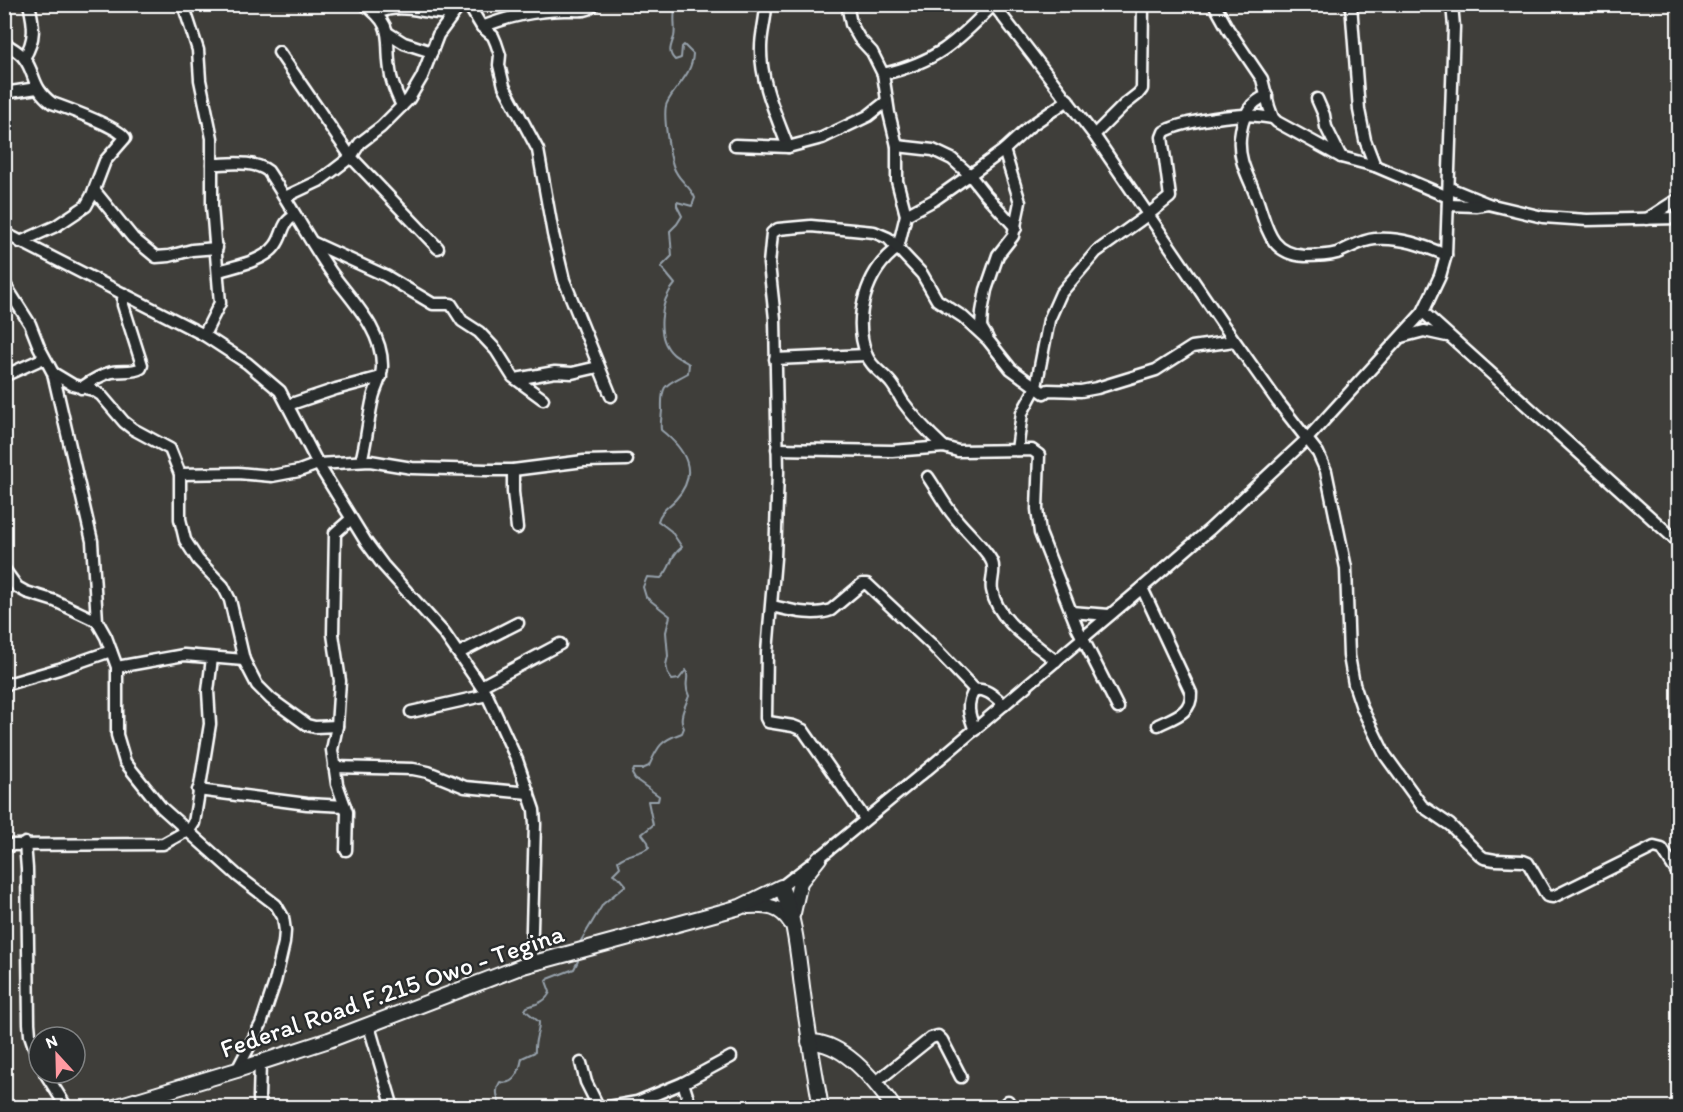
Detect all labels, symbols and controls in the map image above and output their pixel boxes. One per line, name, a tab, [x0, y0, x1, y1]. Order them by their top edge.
street label: Federal Road F.215 Owo - Tegina	[216, 917, 568, 1065]
north arrow	[27, 1025, 87, 1085]
text: N	[43, 1031, 60, 1052]

